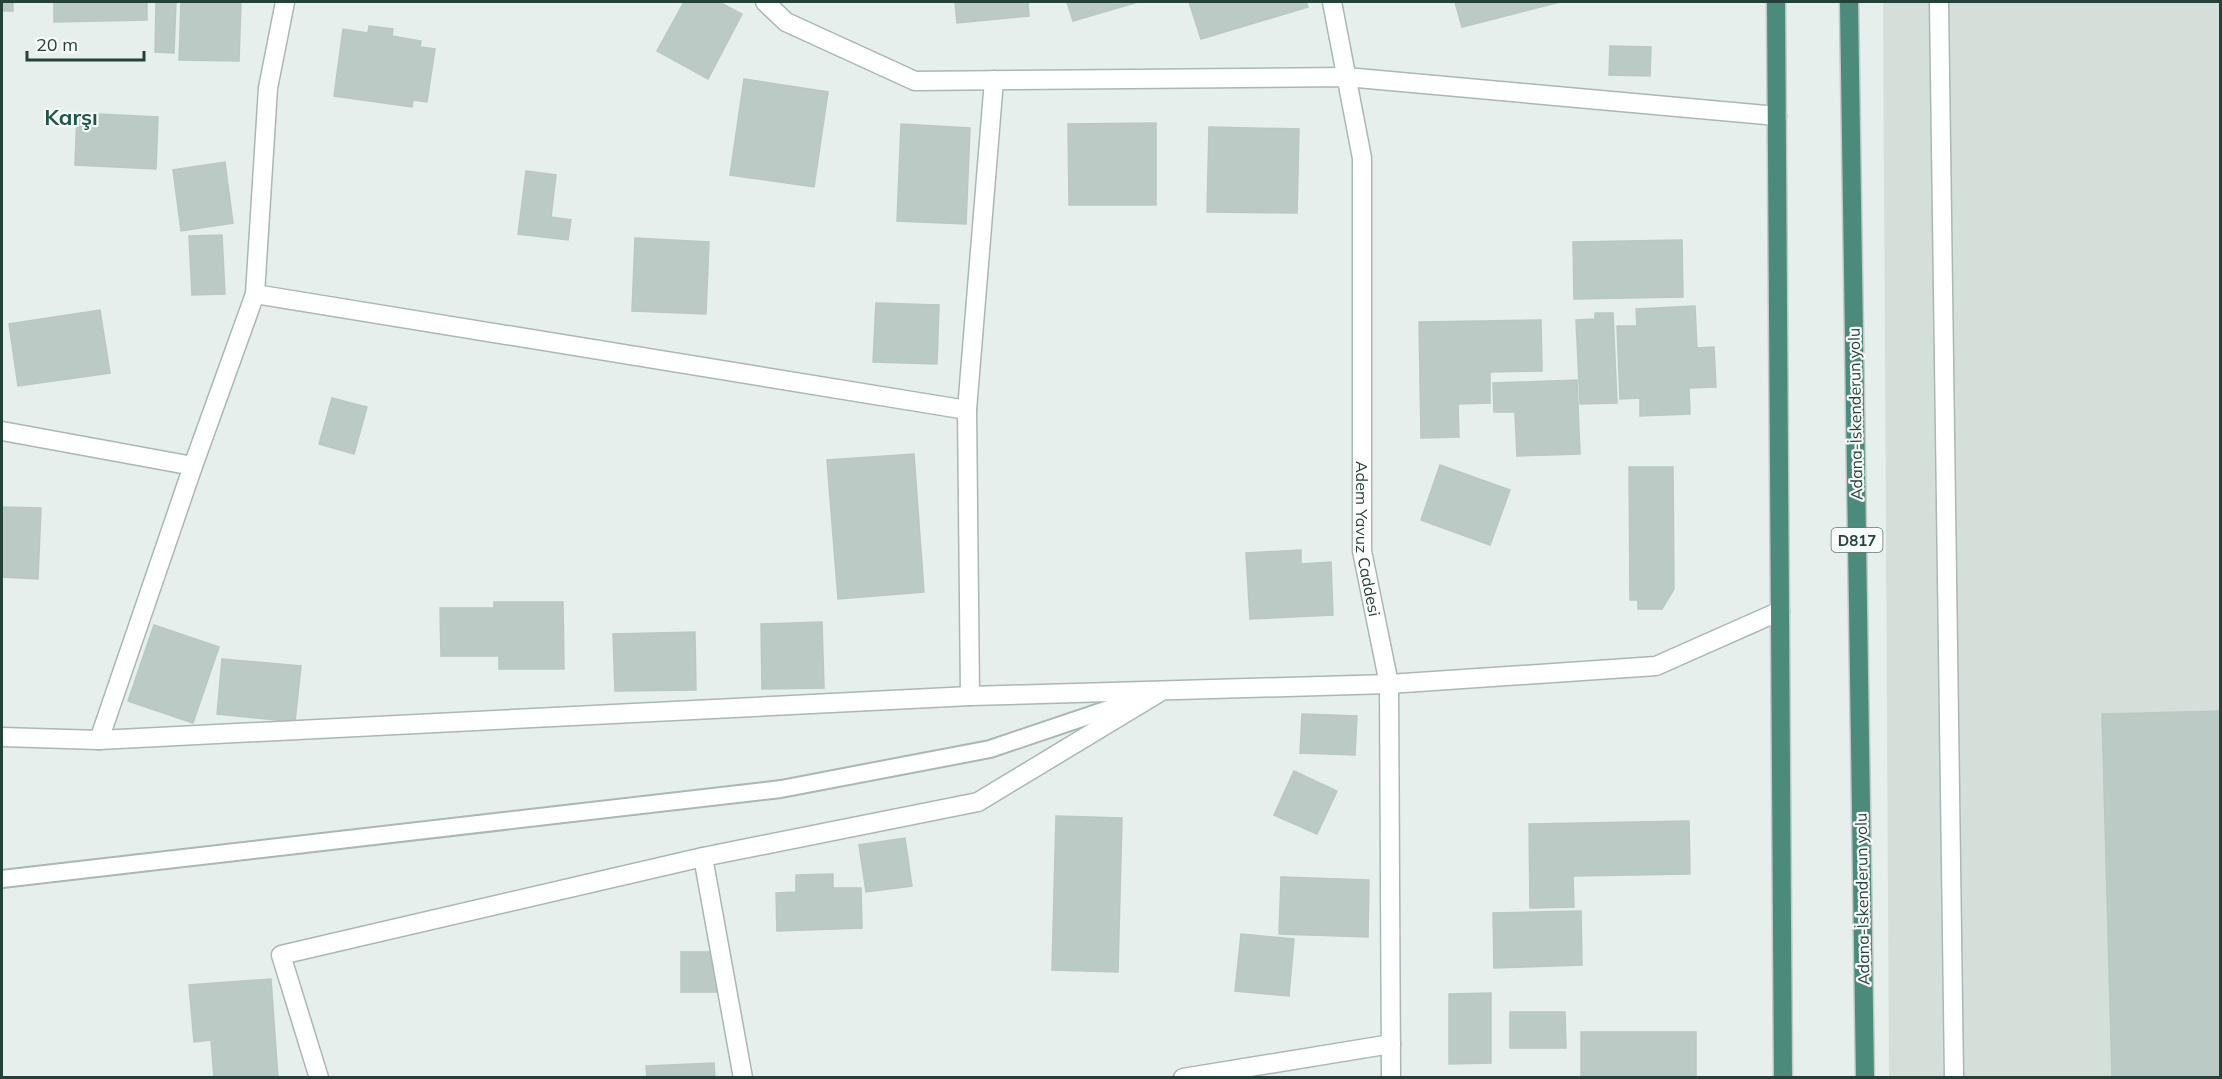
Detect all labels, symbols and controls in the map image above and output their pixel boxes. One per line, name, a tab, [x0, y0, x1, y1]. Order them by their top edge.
scale bar	[27, 24, 144, 62]
text: 20 m	[36, 33, 78, 56]
district label: Karşı	[44, 103, 98, 131]
street label: Adana-İskenderun yolu	[1843, 328, 1867, 500]
street label: Adem Yavuz Caddesi	[1352, 461, 1385, 618]
road number: D817	[1832, 528, 1882, 552]
street label: Adana-İskenderun yolu	[1850, 813, 1874, 985]

